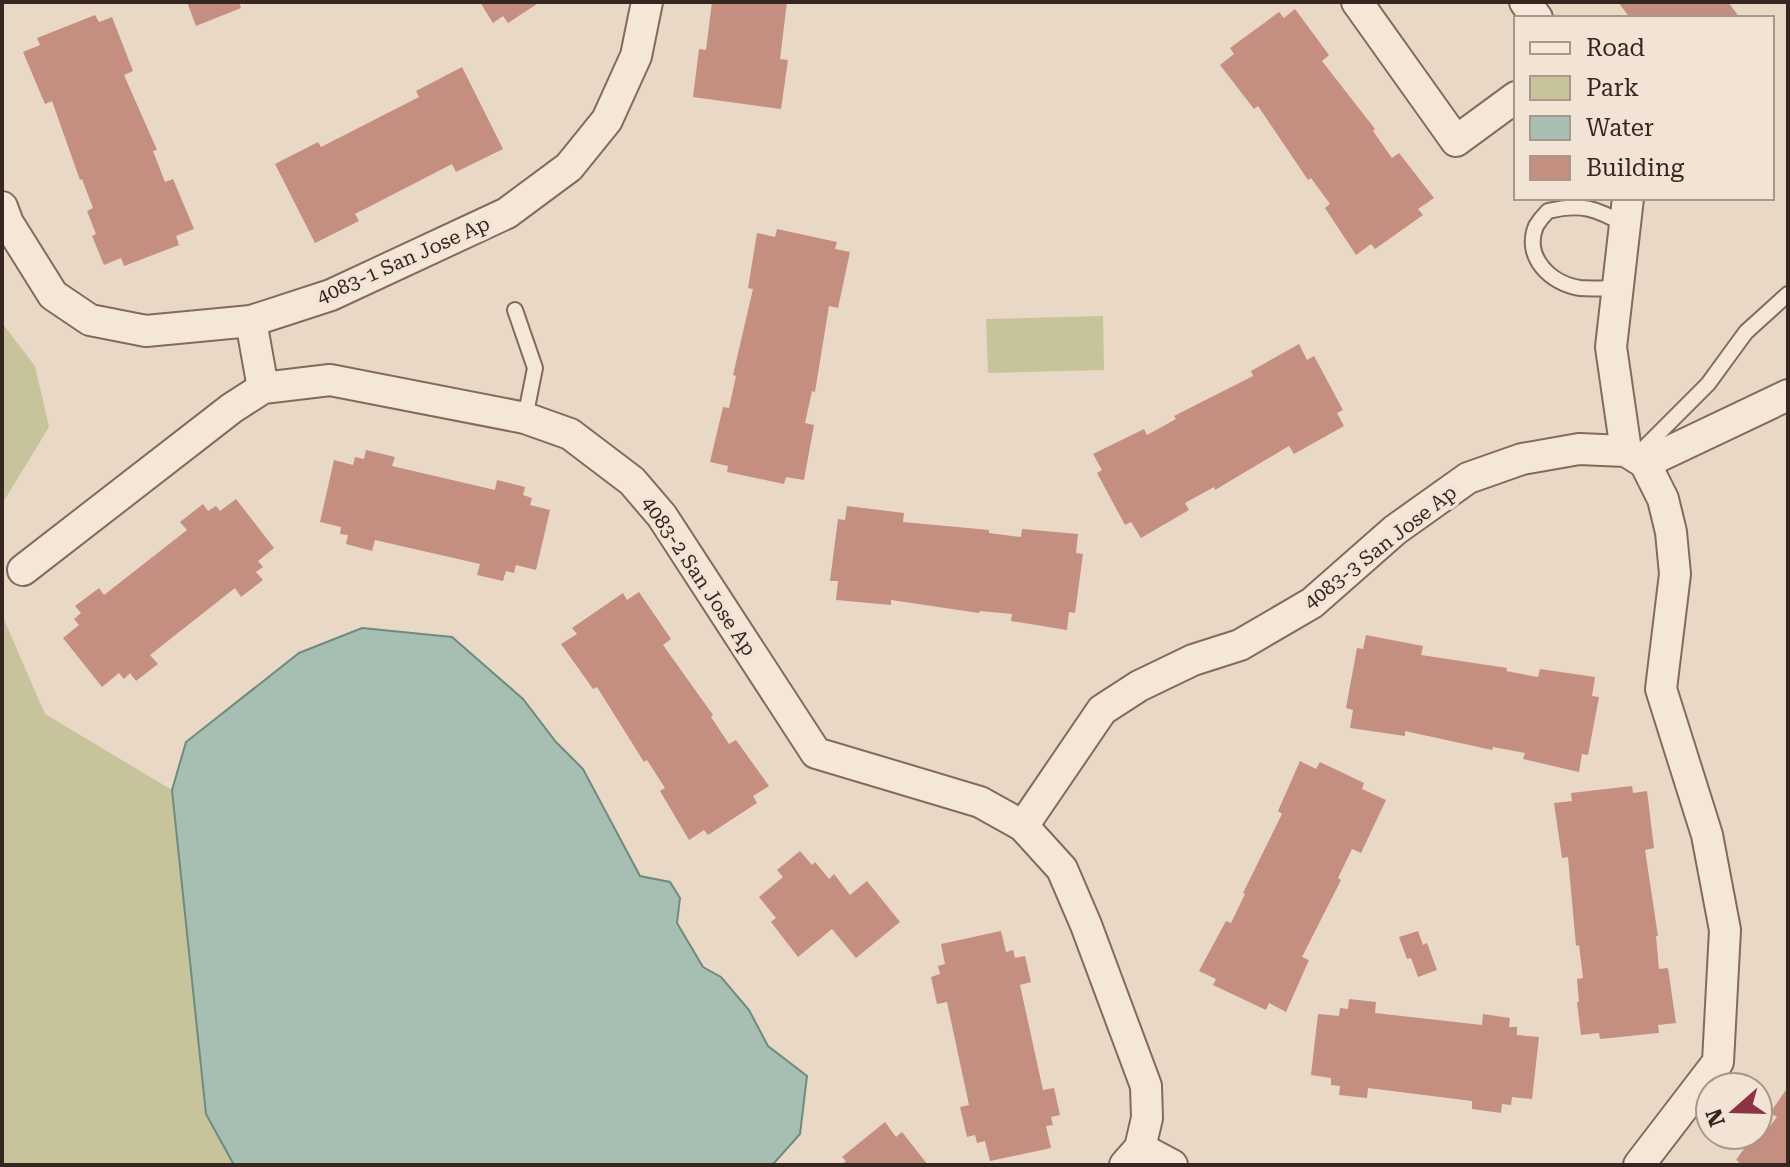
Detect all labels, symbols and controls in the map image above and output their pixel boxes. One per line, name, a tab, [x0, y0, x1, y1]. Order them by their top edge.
legend	[1514, 16, 1774, 200]
text: Road	[1586, 34, 1645, 62]
text: Park	[1586, 74, 1639, 102]
text: Water	[1586, 114, 1654, 142]
text: Building	[1586, 154, 1684, 182]
street label: 4083-1 San Jose Ap	[313, 211, 493, 309]
street label: 4083-3 San Jose Ap	[1299, 480, 1461, 614]
street label: 4083-2 San Jose Ap	[637, 492, 761, 660]
north arrow	[1694, 1071, 1774, 1151]
text: N	[1701, 1105, 1730, 1130]

